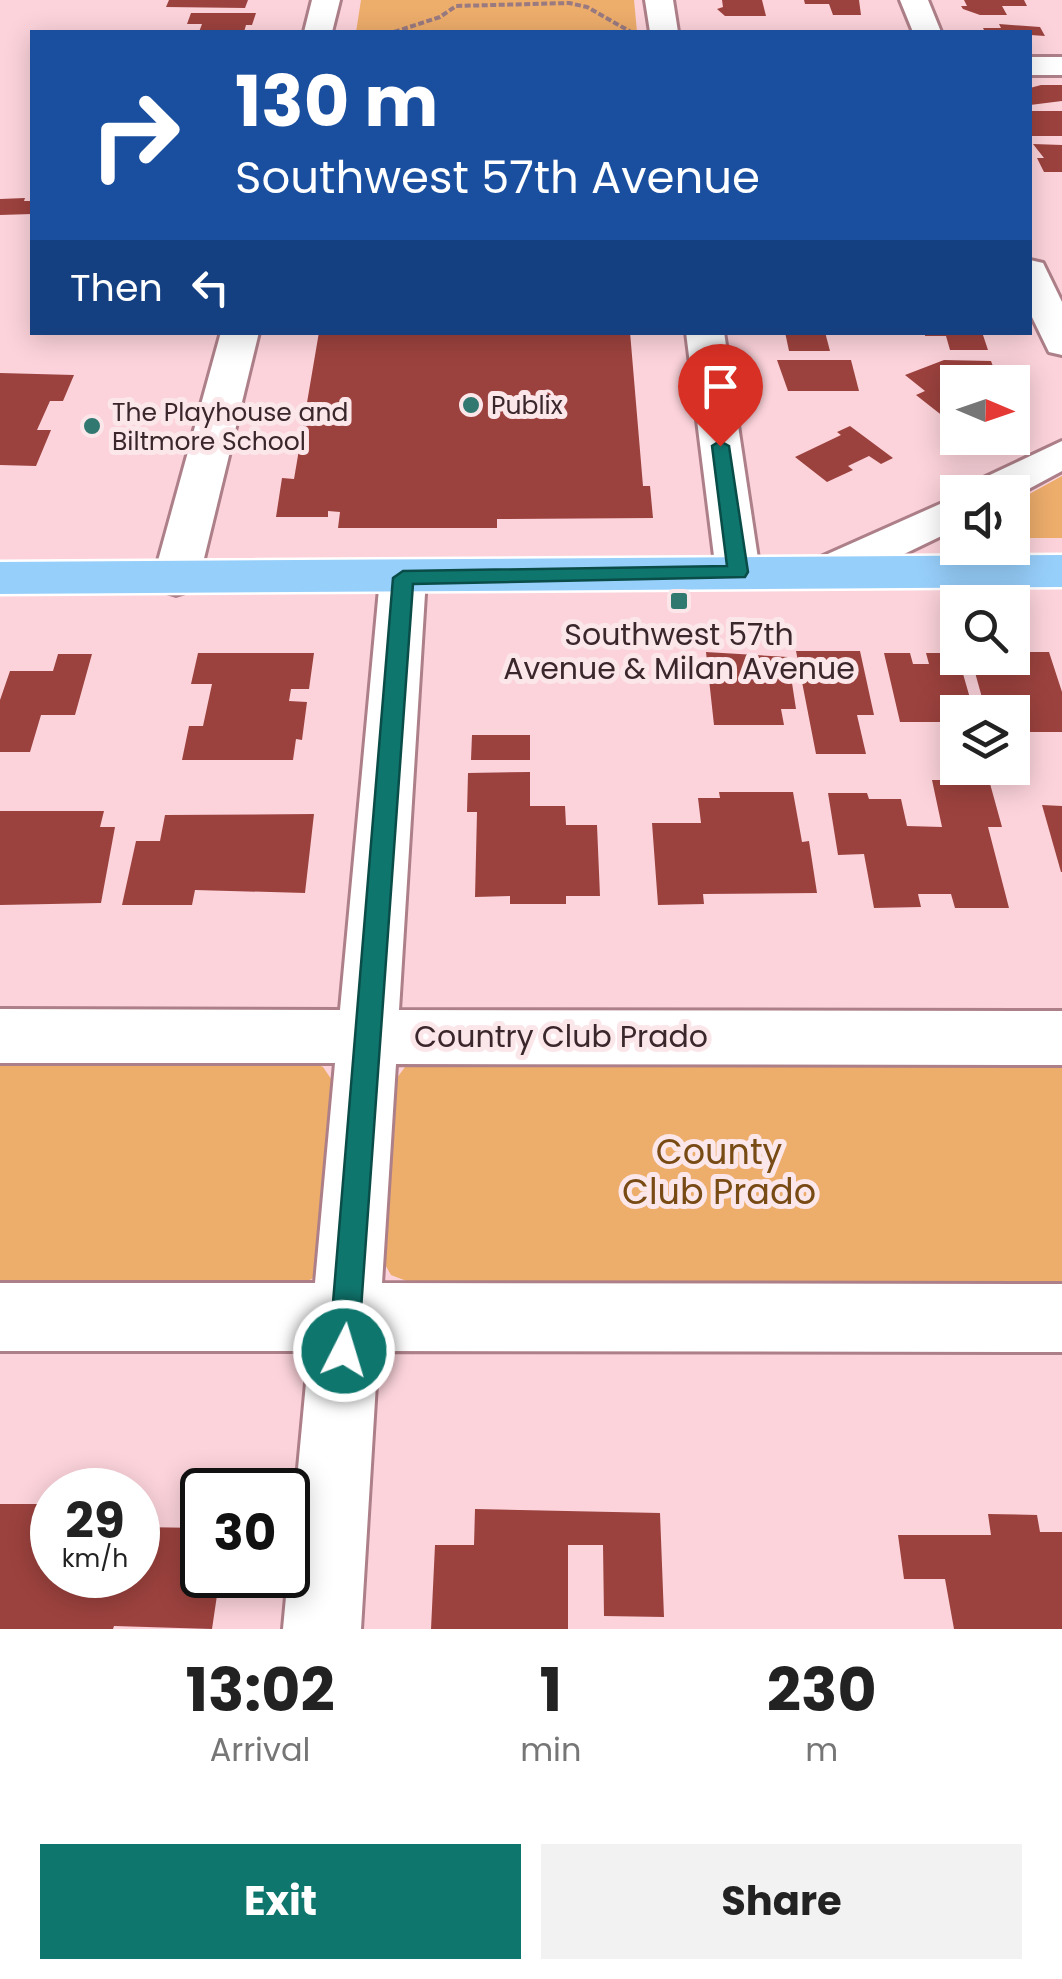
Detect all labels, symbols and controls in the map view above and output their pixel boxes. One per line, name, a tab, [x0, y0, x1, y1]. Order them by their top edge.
text: 130 m	[235, 52, 438, 151]
icon: right	[70, 70, 200, 200]
text: Southwest 57th Avenue	[235, 146, 760, 209]
icon: left	[183, 260, 238, 315]
text: Then	[70, 261, 163, 314]
pin	[678, 344, 763, 447]
icon: arrive	[693, 359, 748, 414]
north arrow	[940, 365, 1030, 455]
map controls	[940, 365, 1030, 785]
place label: Publix	[491, 388, 563, 423]
marker: Publix	[460, 394, 482, 416]
place label: The Playhouse and Biltmore School	[112, 395, 348, 459]
marker: The Playhouse and Biltmore School	[81, 415, 103, 437]
button: sound	[940, 475, 1030, 565]
button: search	[940, 585, 1030, 675]
marker: Southwest 57th Avenue & Milan Avenue	[668, 590, 690, 612]
place label: Southwest 57th Avenue & Milan Avenue	[503, 613, 855, 690]
button: layers	[940, 695, 1030, 785]
street label: Country Club Prado	[414, 1015, 708, 1058]
park label: County Club Prado	[622, 1127, 816, 1216]
position arrow	[292, 1299, 396, 1403]
speed limit sign: 30	[180, 1468, 310, 1598]
text: 29	[65, 1485, 125, 1556]
text: km/h	[62, 1541, 128, 1576]
text: 13:02	[185, 1648, 335, 1732]
text: 1	[540, 1648, 562, 1732]
text: 230	[767, 1648, 877, 1732]
text: Arrival	[210, 1727, 310, 1772]
text: min	[520, 1727, 581, 1772]
text: m	[805, 1727, 838, 1772]
button: Exit	[40, 1844, 521, 1959]
button: Share	[541, 1844, 1022, 1959]

